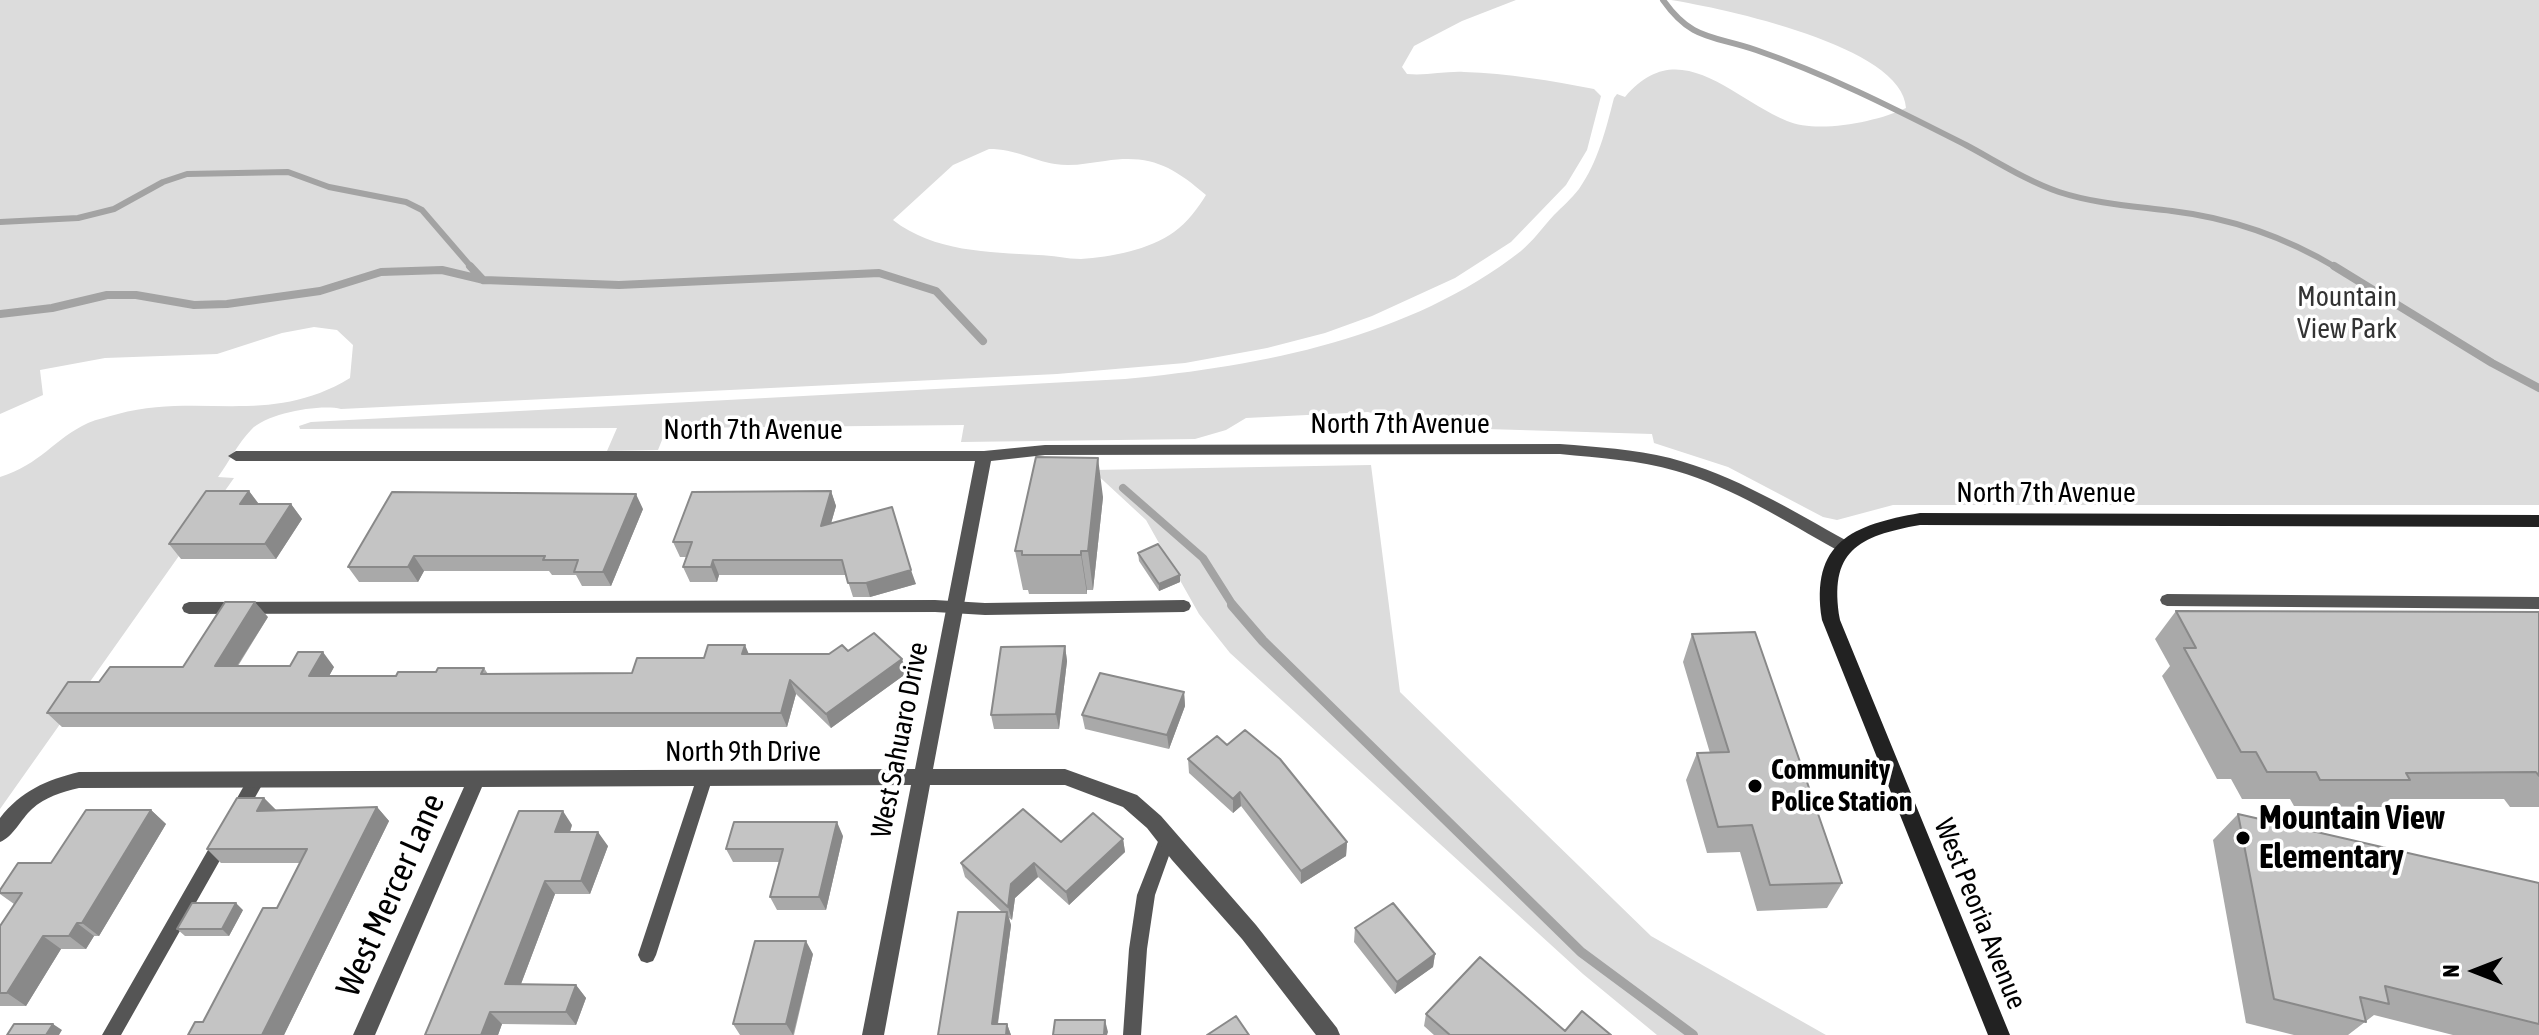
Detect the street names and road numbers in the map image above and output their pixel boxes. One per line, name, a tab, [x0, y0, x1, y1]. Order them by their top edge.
street label: North 7th Avenue	[1310, 407, 1490, 441]
street label: North 7th Avenue	[663, 413, 843, 447]
street label: North 7th Avenue	[1956, 476, 2136, 510]
street label: West Sahuaro Drive	[865, 639, 935, 841]
street label: North 9th Drive	[665, 735, 821, 769]
street label: West Mercer Lane	[328, 787, 454, 1003]
street label: West Peoria Avenue	[1927, 814, 2033, 1014]

